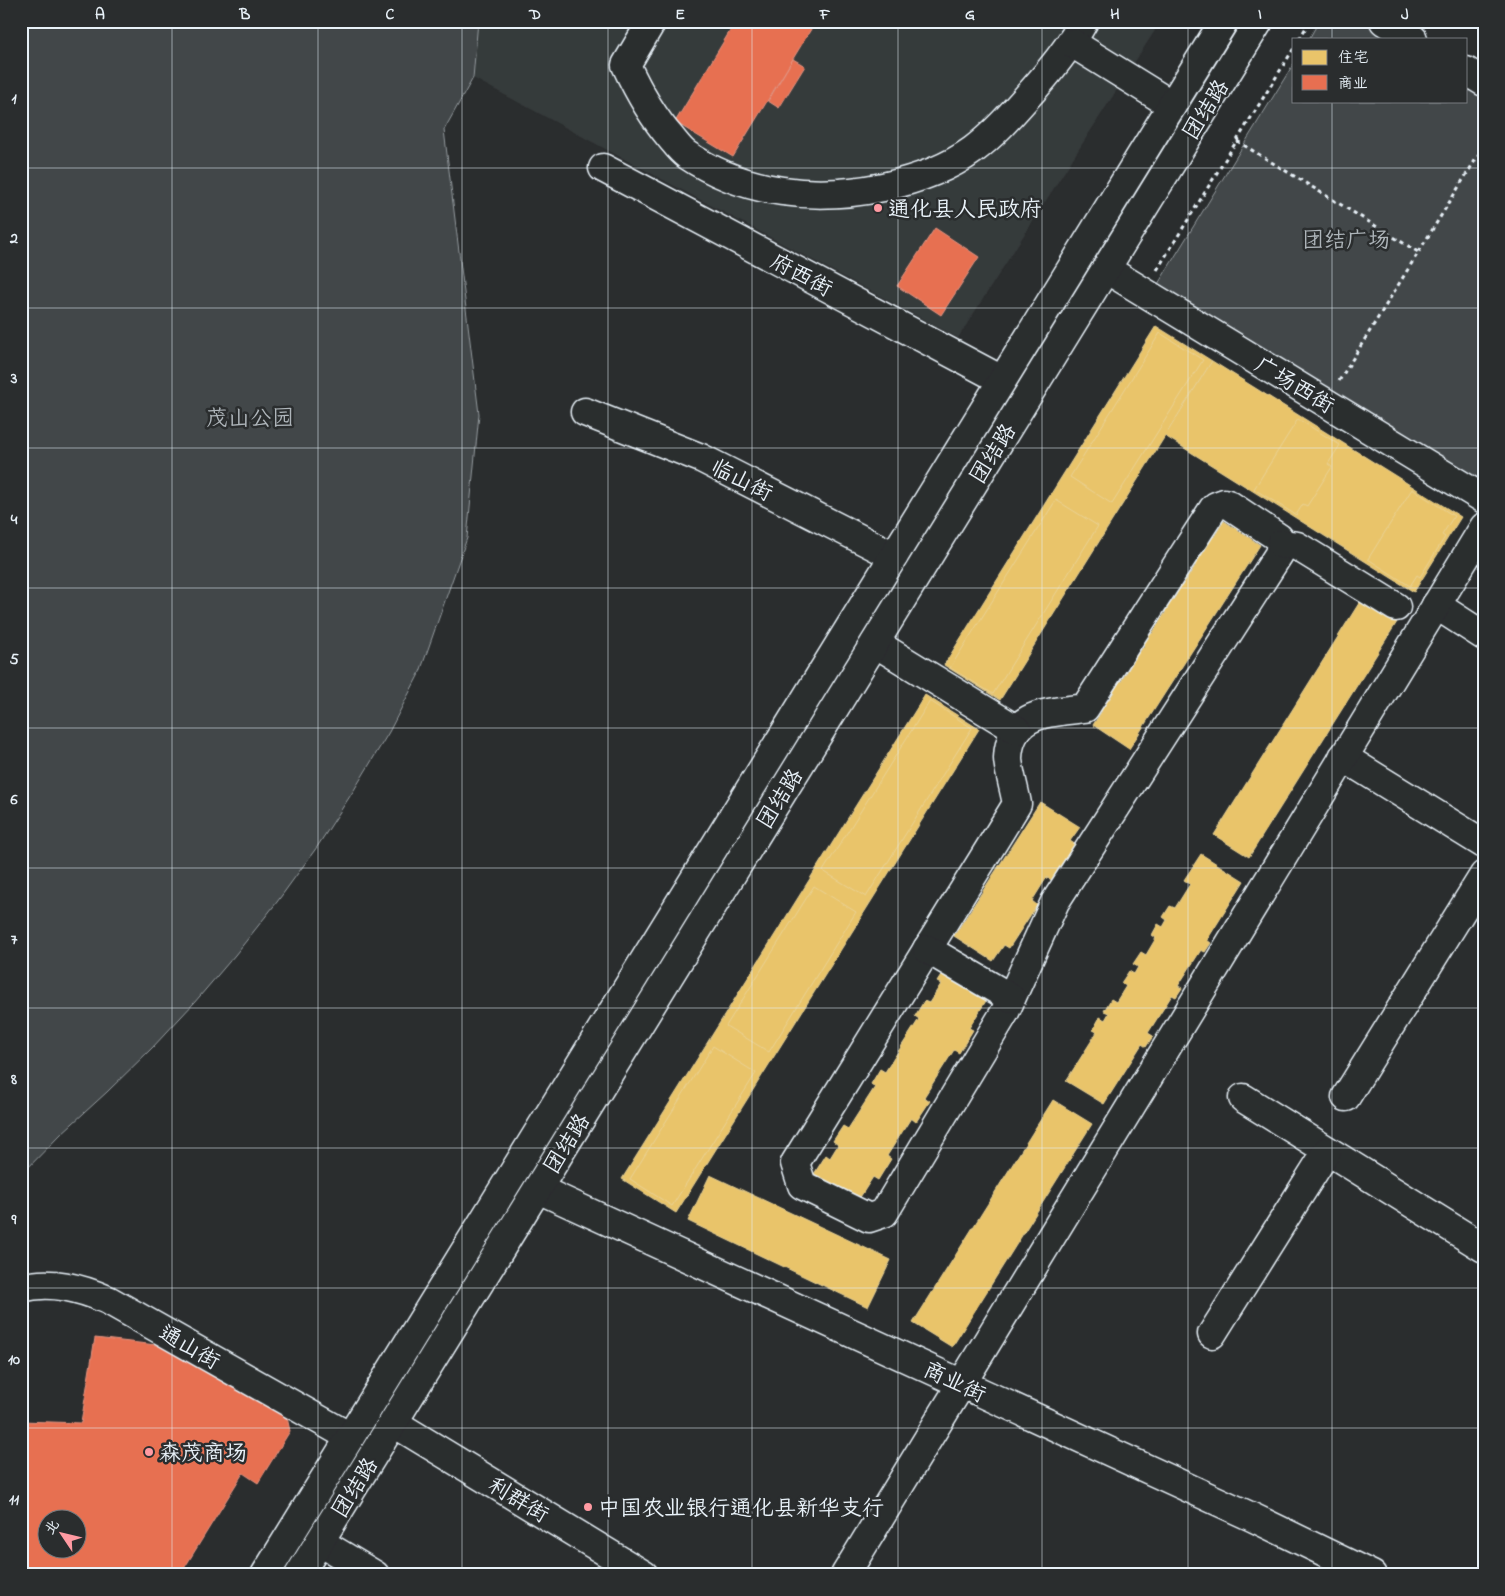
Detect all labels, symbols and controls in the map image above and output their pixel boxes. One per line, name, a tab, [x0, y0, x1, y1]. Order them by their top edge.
text: A	[95, 3, 105, 27]
text: B	[239, 3, 251, 27]
text: C	[386, 3, 395, 27]
text: D	[528, 3, 541, 27]
text: E	[675, 3, 685, 27]
text: F	[819, 3, 831, 27]
text: G	[965, 3, 975, 27]
text: H	[1110, 3, 1120, 27]
text: I	[1258, 3, 1262, 27]
text: J	[1401, 3, 1409, 27]
legend	[1292, 38, 1468, 102]
text: 住宅	[1338, 47, 1368, 69]
text: 商业	[1338, 73, 1368, 95]
street label: 团结路	[1176, 74, 1239, 147]
text: 1	[11, 87, 17, 111]
place label: 通化县人民政府	[888, 195, 1042, 227]
marker: 通化县人民政府	[872, 202, 884, 214]
park label: 团结广场	[1302, 226, 1390, 258]
text: 2	[9, 227, 18, 251]
street label: 府西街	[764, 247, 837, 306]
street label: 广场西街	[1247, 350, 1339, 423]
text: 3	[10, 367, 18, 391]
park label: 茂山公园	[206, 404, 294, 436]
street label: 团结路	[963, 418, 1026, 491]
street label: 临山街	[704, 452, 777, 511]
text: 4	[10, 508, 18, 532]
text: 5	[9, 648, 19, 672]
street label: 团结路	[750, 763, 813, 836]
text: 6	[9, 788, 18, 812]
text: 7	[11, 928, 18, 952]
text: 8	[10, 1068, 17, 1092]
street label: 团结路	[537, 1108, 600, 1181]
text: 9	[11, 1208, 17, 1232]
street label: 通山街	[152, 1318, 225, 1379]
text: 10	[8, 1348, 20, 1372]
street label: 商业街	[917, 1355, 990, 1412]
place label: 森茂商场	[159, 1439, 247, 1471]
marker: 森茂商场	[143, 1446, 155, 1458]
street label: 团结路	[325, 1452, 388, 1525]
street label: 利群街	[481, 1471, 554, 1532]
text: 11	[9, 1488, 20, 1512]
place label: 中国农业银行通化县新华支行	[598, 1494, 884, 1526]
marker: 中国农业银行通化县新华支行	[582, 1501, 594, 1513]
north arrow	[38, 1508, 88, 1558]
text: 北	[40, 1516, 65, 1539]

